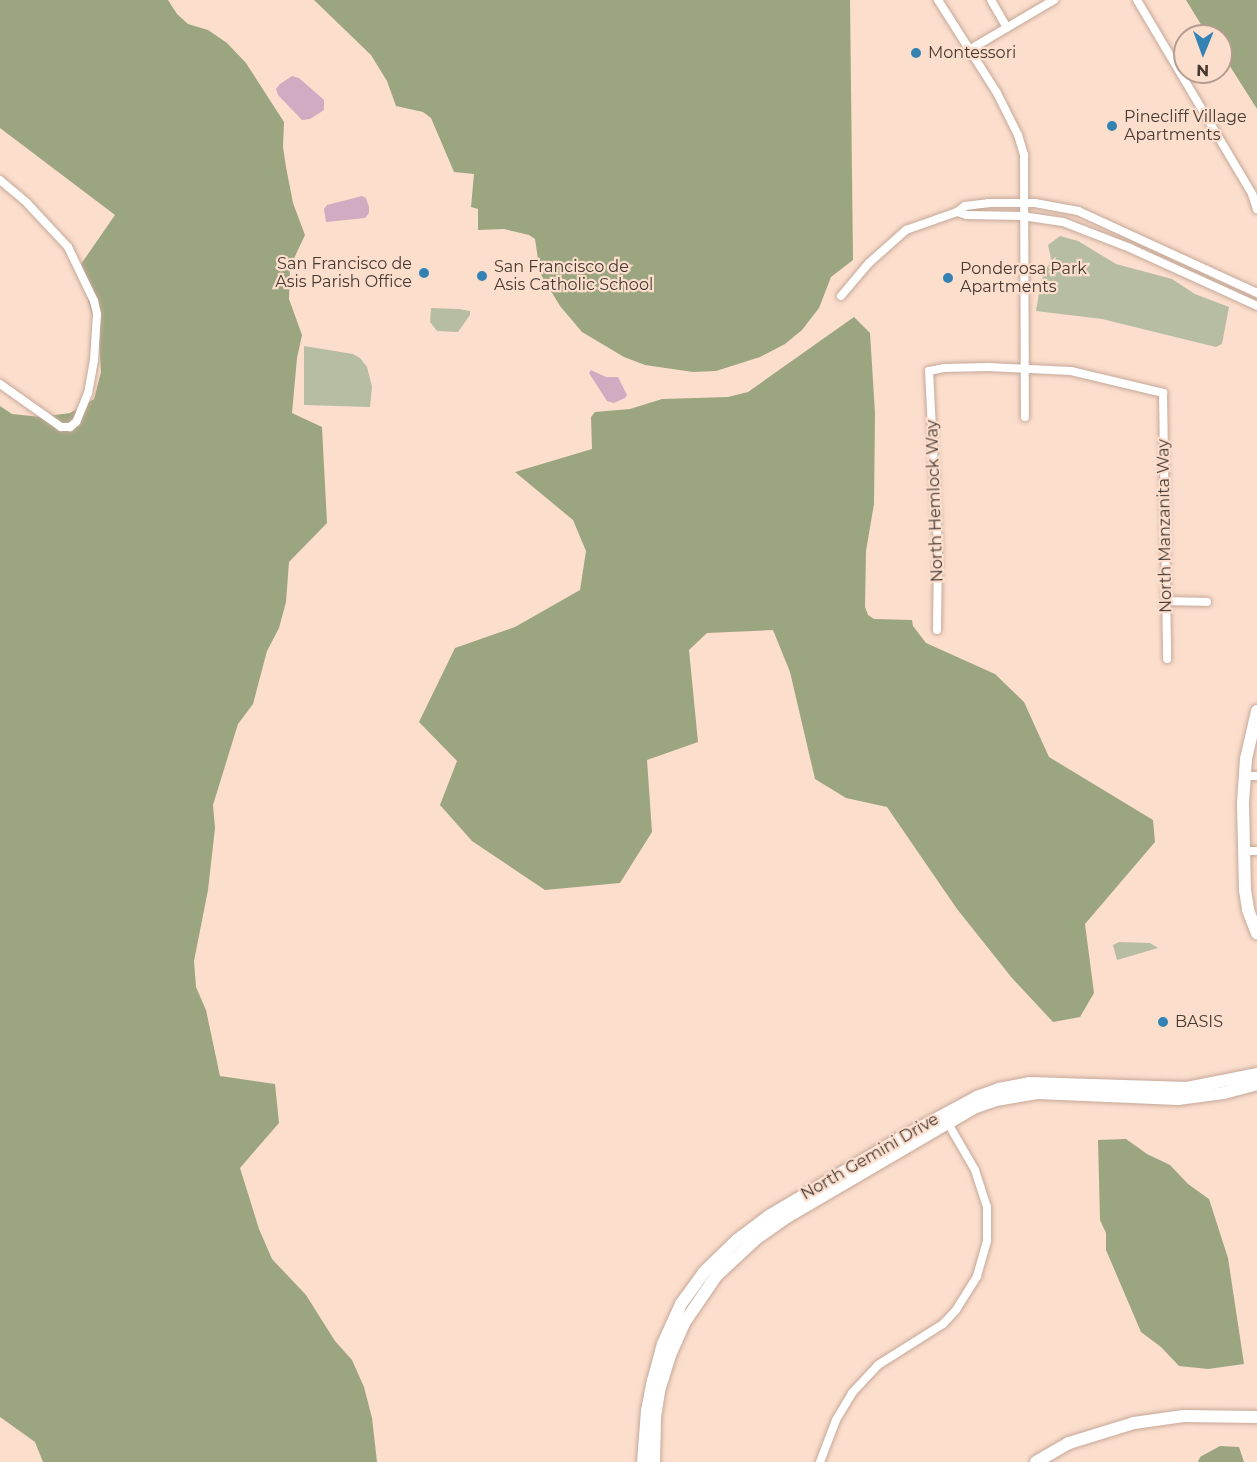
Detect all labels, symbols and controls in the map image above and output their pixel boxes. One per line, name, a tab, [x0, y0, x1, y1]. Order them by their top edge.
north arrow	[1173, 24, 1233, 84]
place label: Montessori	[928, 43, 1016, 63]
marker: Montessori	[909, 46, 923, 60]
text: N	[1196, 61, 1209, 80]
place label: Pinecliff Village Apartments	[1124, 107, 1247, 145]
marker: Pinecliff Village Apartments	[1105, 119, 1119, 133]
place label: San Francisco de Asis Parish Office	[275, 254, 412, 292]
place label: San Francisco de Asis Catholic School	[494, 257, 653, 295]
place label: Ponderosa Park Apartments	[960, 259, 1087, 297]
marker: San Francisco de Asis Parish Office	[417, 266, 431, 280]
marker: San Francisco de Asis Catholic School	[475, 269, 489, 283]
marker: Ponderosa Park Apartments	[941, 271, 955, 285]
street label: North Hemlock Way	[923, 419, 947, 583]
street label: North Manzanita Way	[1154, 439, 1176, 613]
place label: BASIS	[1175, 1012, 1223, 1032]
marker: BASIS	[1156, 1015, 1170, 1029]
street label: North Gemini Drive	[798, 1110, 942, 1204]

